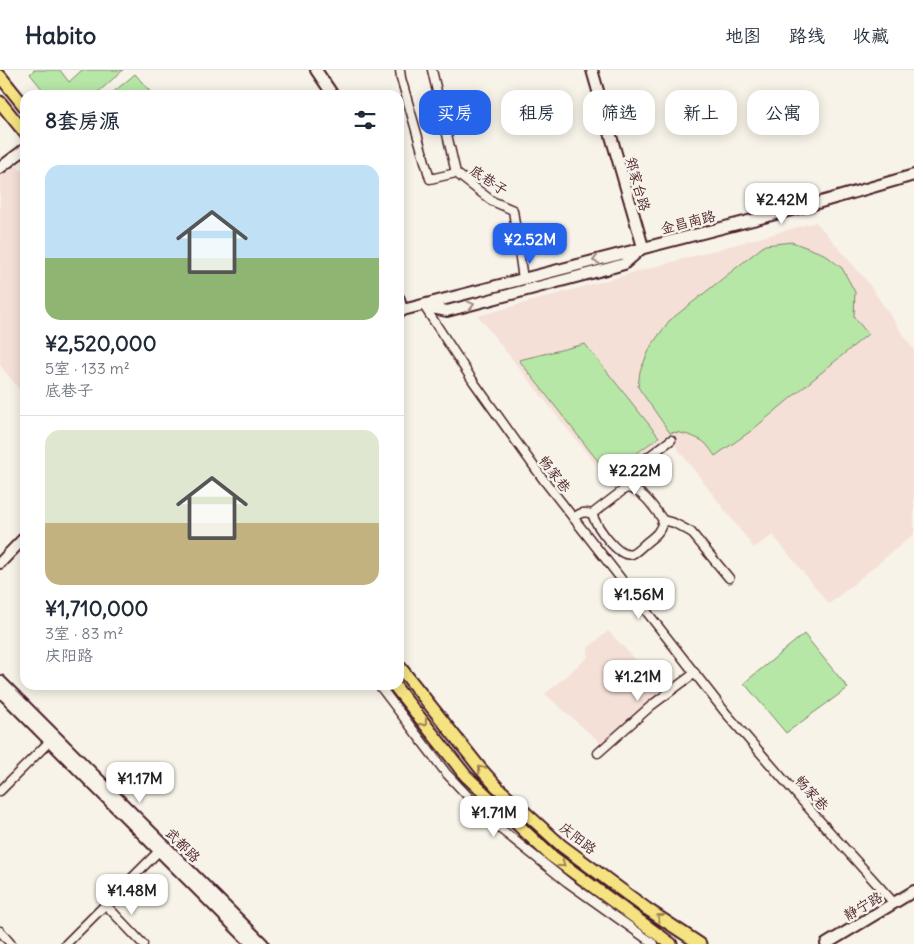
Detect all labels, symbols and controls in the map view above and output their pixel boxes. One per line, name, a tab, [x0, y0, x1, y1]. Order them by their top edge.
text: Habito	[25, 20, 96, 50]
text: 地图	[725, 24, 761, 47]
text: 路线	[789, 24, 825, 47]
text: 收藏	[853, 24, 889, 47]
chip: 买房	[419, 90, 491, 135]
chip: 租房	[501, 90, 573, 135]
chip: 筛选	[583, 90, 655, 135]
chip: 新上	[665, 90, 737, 135]
chip: 公寓	[747, 90, 819, 135]
icon: filters	[351, 106, 379, 134]
text: 8套房源	[45, 107, 120, 134]
street label: 郑家台路	[622, 155, 654, 213]
street label: 底巷子	[467, 161, 511, 199]
pin: ¥2.42M	[741, 182, 823, 225]
text: ¥2.42M	[756, 189, 808, 209]
icon: home	[167, 197, 257, 287]
street label: 金昌南路	[659, 206, 717, 238]
pin: ¥2.52M	[489, 222, 571, 265]
text: ¥2.52M	[504, 229, 556, 249]
one-way arrow	[591, 254, 600, 265]
one-way arrow	[467, 300, 476, 311]
text: ¥2,520,000	[45, 330, 156, 357]
text: 5室 · 133 m²	[45, 358, 130, 378]
text: 底巷子	[45, 380, 93, 400]
street label: 畅家巷	[535, 452, 575, 497]
pin: ¥2.22M	[594, 454, 676, 496]
text: ¥2.22M	[609, 460, 661, 480]
icon: home	[167, 463, 257, 553]
pin: ¥1.56M	[598, 578, 680, 620]
text: ¥1.56M	[614, 584, 664, 604]
text: ¥1,710,000	[45, 595, 148, 622]
text: 3室 · 83 m²	[45, 623, 123, 643]
text: 庆阳路	[45, 645, 93, 665]
pin: ¥1.21M	[597, 660, 679, 702]
text: ¥1.21M	[614, 666, 662, 686]
one-way arrow	[419, 717, 427, 726]
pin: ¥1.17M	[99, 762, 181, 804]
one-way arrow	[477, 766, 486, 775]
text: ¥1.17M	[117, 768, 163, 788]
street label: 畅家巷	[791, 771, 833, 815]
pin: ¥1.71M	[453, 796, 535, 838]
text: ¥1.71M	[471, 802, 517, 822]
street label: 庆阳路	[556, 818, 600, 858]
street label: 武都路	[162, 824, 204, 866]
one-way arrow	[556, 858, 566, 867]
pin: ¥1.48M	[91, 874, 173, 916]
text: ¥1.48M	[107, 880, 157, 900]
street label: 静宁路	[840, 888, 886, 924]
one-way arrow	[656, 914, 665, 923]

